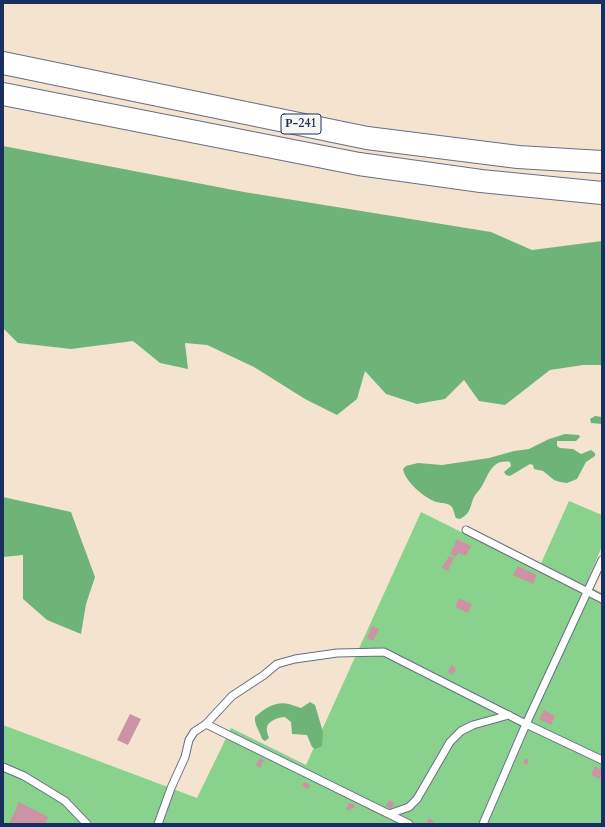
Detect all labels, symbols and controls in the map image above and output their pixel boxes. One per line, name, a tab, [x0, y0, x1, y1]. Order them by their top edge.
road number: Р-241	[281, 114, 321, 134]

